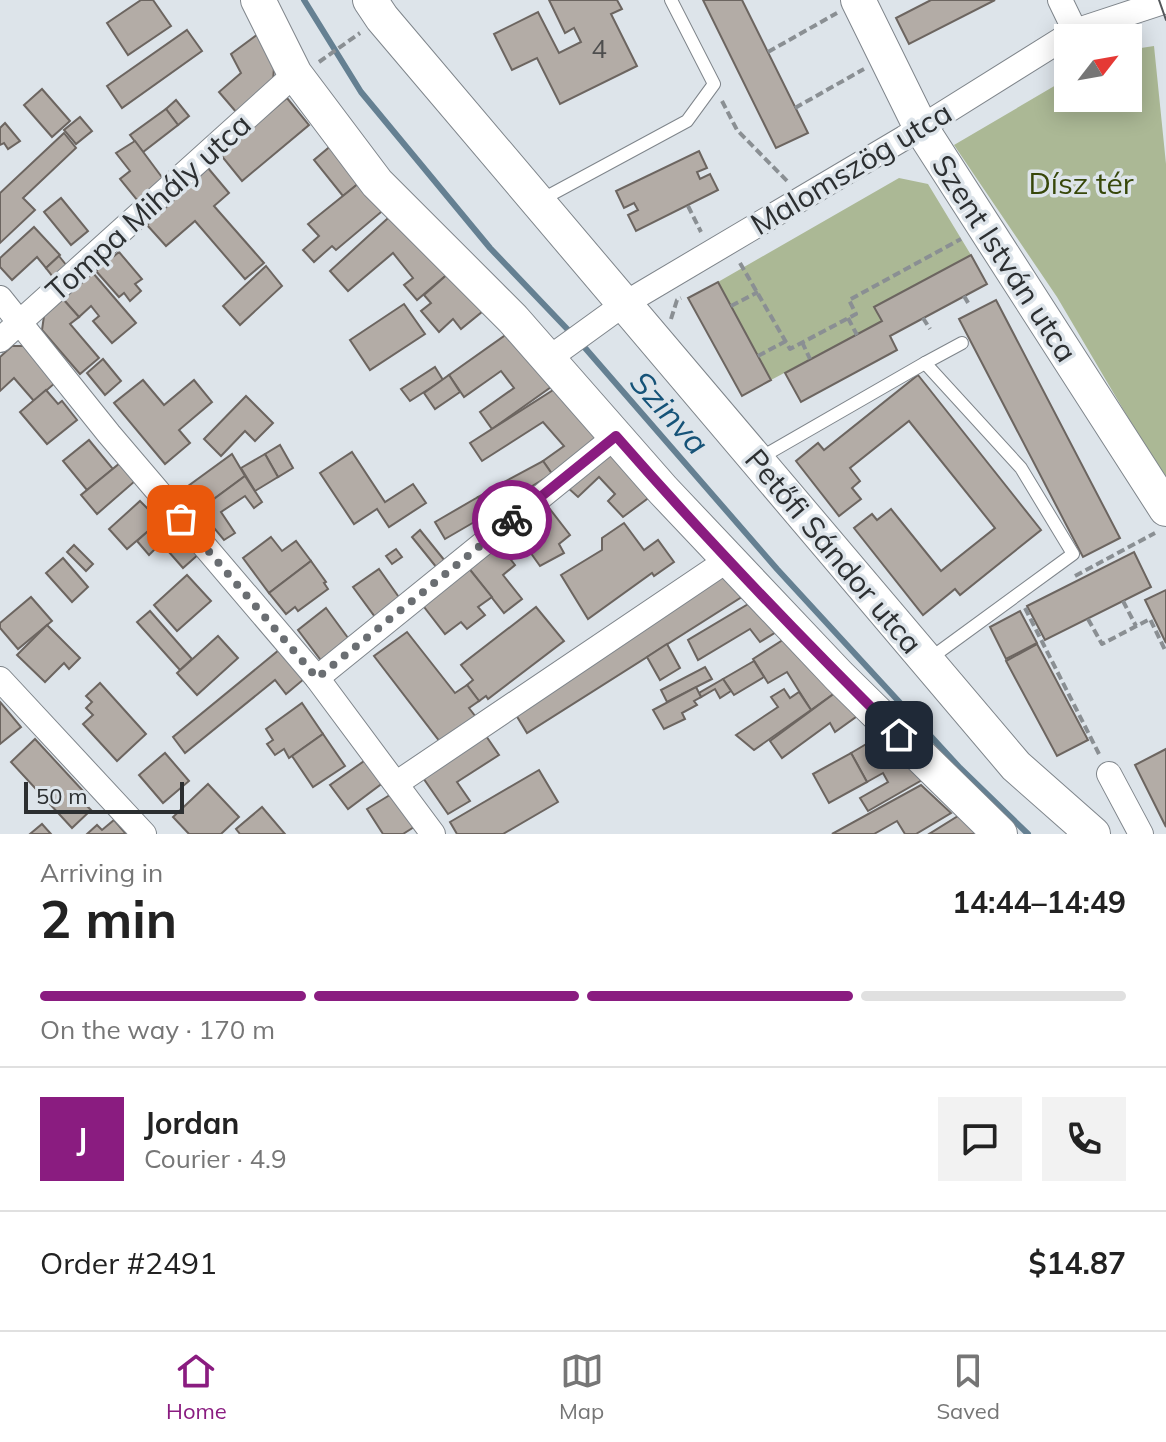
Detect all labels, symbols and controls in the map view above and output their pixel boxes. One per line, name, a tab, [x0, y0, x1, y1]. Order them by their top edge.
north arrow	[1054, 24, 1142, 112]
map controls	[1054, 24, 1142, 112]
house number: 4	[591, 32, 607, 65]
street label: Malomszög utca	[744, 93, 958, 243]
street label: Tompa Mihály utca	[38, 105, 258, 309]
street label: Szent István utca	[924, 147, 1086, 369]
park label: Dísz tér	[1028, 164, 1134, 202]
water label: Szinva	[622, 362, 718, 462]
street label: Petőfi Sándor utca	[737, 441, 931, 661]
courier	[472, 480, 552, 560]
pin	[147, 485, 215, 553]
icon: bag	[159, 497, 203, 541]
icon: bike	[490, 498, 534, 542]
pin	[865, 701, 933, 769]
icon: home	[877, 713, 921, 757]
scale bar	[24, 778, 184, 814]
text: 50 m	[36, 782, 87, 810]
text: Arriving in	[40, 856, 163, 889]
text: 14:44–14:49	[952, 883, 1126, 921]
text: 2 min	[40, 886, 177, 951]
text: On the way · 170 m	[40, 1013, 275, 1046]
button: chat	[938, 1097, 1022, 1181]
button: phone	[1042, 1097, 1126, 1181]
text: Jordan	[144, 1104, 239, 1142]
text: J	[77, 1120, 87, 1158]
text: Courier · 4.9	[144, 1142, 287, 1175]
text: Order #2491	[40, 1244, 217, 1282]
text: $14.87	[1029, 1244, 1126, 1282]
tab: Home	[166, 1349, 227, 1425]
tab: Map	[559, 1349, 604, 1425]
tab: Saved	[936, 1349, 1000, 1425]

